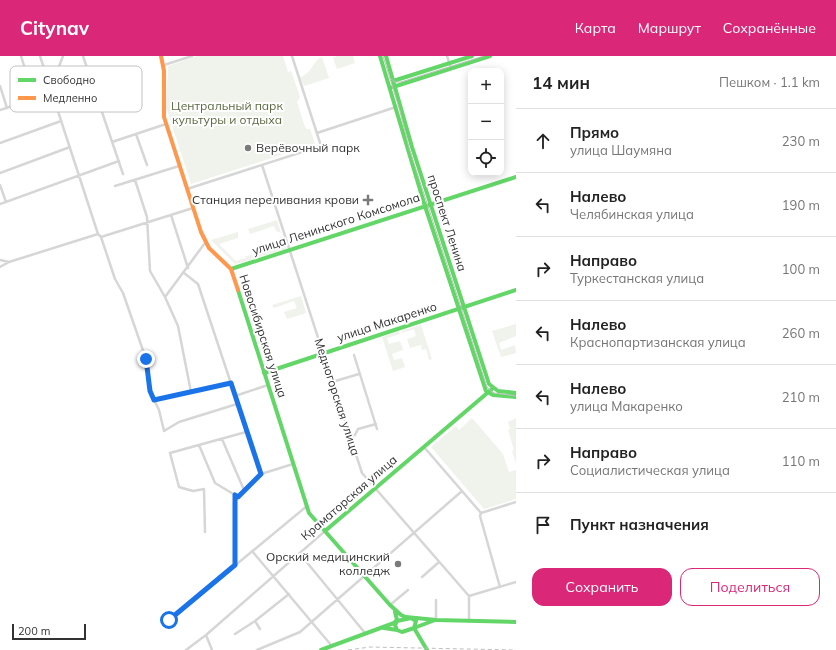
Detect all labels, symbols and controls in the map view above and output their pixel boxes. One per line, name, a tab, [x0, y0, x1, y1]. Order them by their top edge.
text: Citynav	[20, 16, 89, 40]
text: Карта	[575, 19, 616, 37]
text: Маршрут	[638, 19, 701, 37]
text: Сохранённые	[723, 19, 816, 37]
legend	[10, 66, 142, 112]
map controls	[468, 68, 504, 176]
button: +	[468, 68, 504, 104]
text: 14 мин	[532, 72, 590, 93]
text: Свободно	[43, 73, 96, 87]
text: Пешком · 1.1 km	[719, 74, 820, 90]
text: Медленно	[43, 91, 97, 105]
park label: Центральный парк культуры и отдыха	[171, 98, 283, 127]
button: −	[468, 104, 504, 140]
text: Прямо	[570, 123, 619, 142]
icon: ahead	[532, 130, 554, 152]
text: 230 m	[782, 133, 820, 149]
place label: Верёвочный парк	[256, 140, 360, 155]
button: locate	[468, 140, 504, 176]
text: улица Шаумяна	[570, 142, 672, 158]
marker: Верёвочный парк	[243, 143, 253, 153]
street label: проспект Ленина	[425, 173, 470, 273]
text: Налево	[570, 187, 626, 206]
street label: улица Ленинского Комсомола	[250, 189, 422, 258]
place label: Станция переливания крови	[192, 192, 359, 207]
marker: Станция переливания крови	[362, 194, 374, 206]
icon: left	[532, 194, 554, 216]
text: 190 m	[782, 197, 820, 213]
text: Челябинская улица	[570, 206, 694, 222]
text: Направо	[570, 251, 637, 270]
icon: right	[532, 258, 554, 280]
text: 100 m	[782, 261, 820, 277]
text: Туркестанская улица	[570, 270, 704, 286]
street label: Новосибирская улица	[236, 272, 291, 400]
street label: улица Макаренко	[335, 298, 439, 345]
text: Налево	[570, 315, 626, 334]
icon: left	[532, 322, 554, 344]
text: 260 m	[782, 325, 820, 341]
text: Краснопартизанская улица	[570, 334, 746, 350]
street label: Медногорская улица	[311, 336, 364, 457]
route end	[137, 350, 155, 368]
text: Налево	[570, 379, 626, 398]
icon: left	[532, 386, 554, 408]
text: 210 m	[782, 389, 820, 405]
text: улица Макаренко	[570, 398, 683, 414]
text: Направо	[570, 443, 637, 462]
icon: right	[532, 450, 554, 472]
street label: Краматорская улица	[298, 452, 400, 543]
text: 110 m	[782, 453, 820, 469]
text: Социалистическая улица	[570, 462, 730, 478]
icon: arrive	[532, 514, 554, 536]
text: Пункт назначения	[570, 515, 709, 534]
place label: Орский медицинский колледж	[266, 549, 390, 578]
marker: Орский медицинский колледж	[393, 559, 403, 569]
button: Сохранить	[532, 568, 672, 606]
button: Поделиться	[680, 568, 820, 606]
route start	[160, 611, 178, 629]
scale bar	[12, 622, 86, 641]
text: 200 m	[18, 624, 50, 638]

